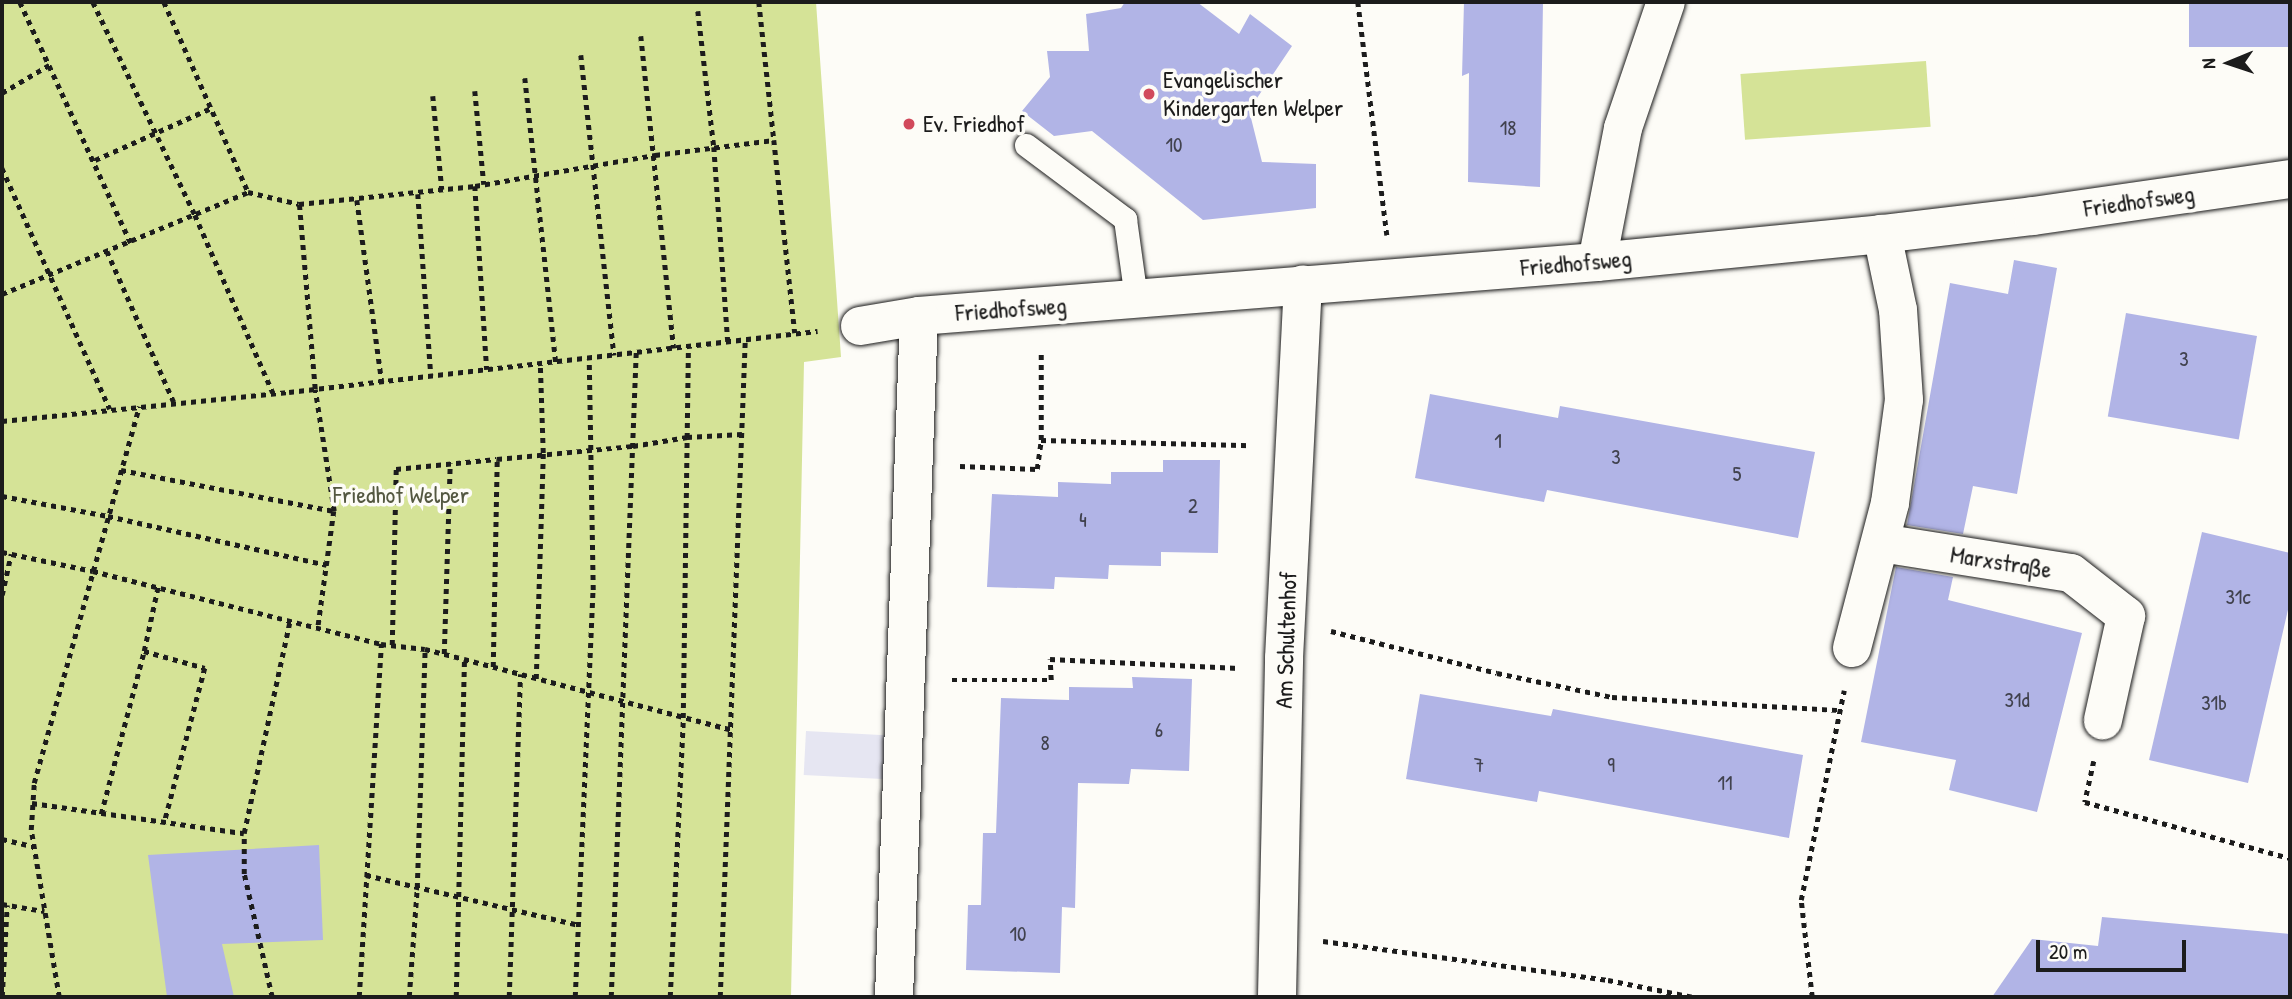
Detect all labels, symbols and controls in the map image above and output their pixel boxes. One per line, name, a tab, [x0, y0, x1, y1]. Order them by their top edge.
north arrow	[2194, 28, 2264, 98]
text: N	[2195, 58, 2221, 69]
place label: Evangelischer Kindergarten Welper	[1163, 66, 1343, 122]
marker: Evangelischer Kindergarten Welper	[1141, 86, 1157, 102]
place label: Ev. Friedhof	[923, 110, 1025, 138]
house number: 18	[1500, 115, 1516, 141]
marker: Ev. Friedhof	[901, 116, 917, 132]
house number: 10	[1165, 132, 1183, 158]
street label: Friedhofsweg	[2082, 179, 2196, 223]
street label: Friedhofsweg	[1519, 244, 1633, 282]
street label: Friedhofsweg	[954, 291, 1068, 327]
house number: 3	[2179, 346, 2189, 372]
house number: 1	[1494, 428, 1502, 454]
house number: 3	[1611, 444, 1621, 470]
house number: 5	[1733, 461, 1741, 487]
park label: Friedhof Welper	[333, 481, 469, 509]
house number: 2	[1188, 493, 1198, 519]
house number: 4	[1079, 507, 1087, 533]
street label: Marxstraße	[1948, 540, 2054, 584]
street label: Am Schultenhof	[1269, 571, 1303, 709]
house number: 31c	[2225, 584, 2251, 610]
house number: 31d	[2004, 687, 2030, 713]
house number: 31b	[2201, 690, 2227, 716]
house number: 6	[1155, 717, 1163, 743]
house number: 8	[1040, 730, 1050, 756]
house number: 7	[1474, 752, 1484, 778]
house number: 9	[1607, 752, 1615, 778]
house number: 11	[1717, 770, 1733, 796]
house number: 10	[1009, 921, 1027, 947]
scale bar	[2040, 926, 2190, 970]
text: 20 m	[2049, 937, 2087, 966]

